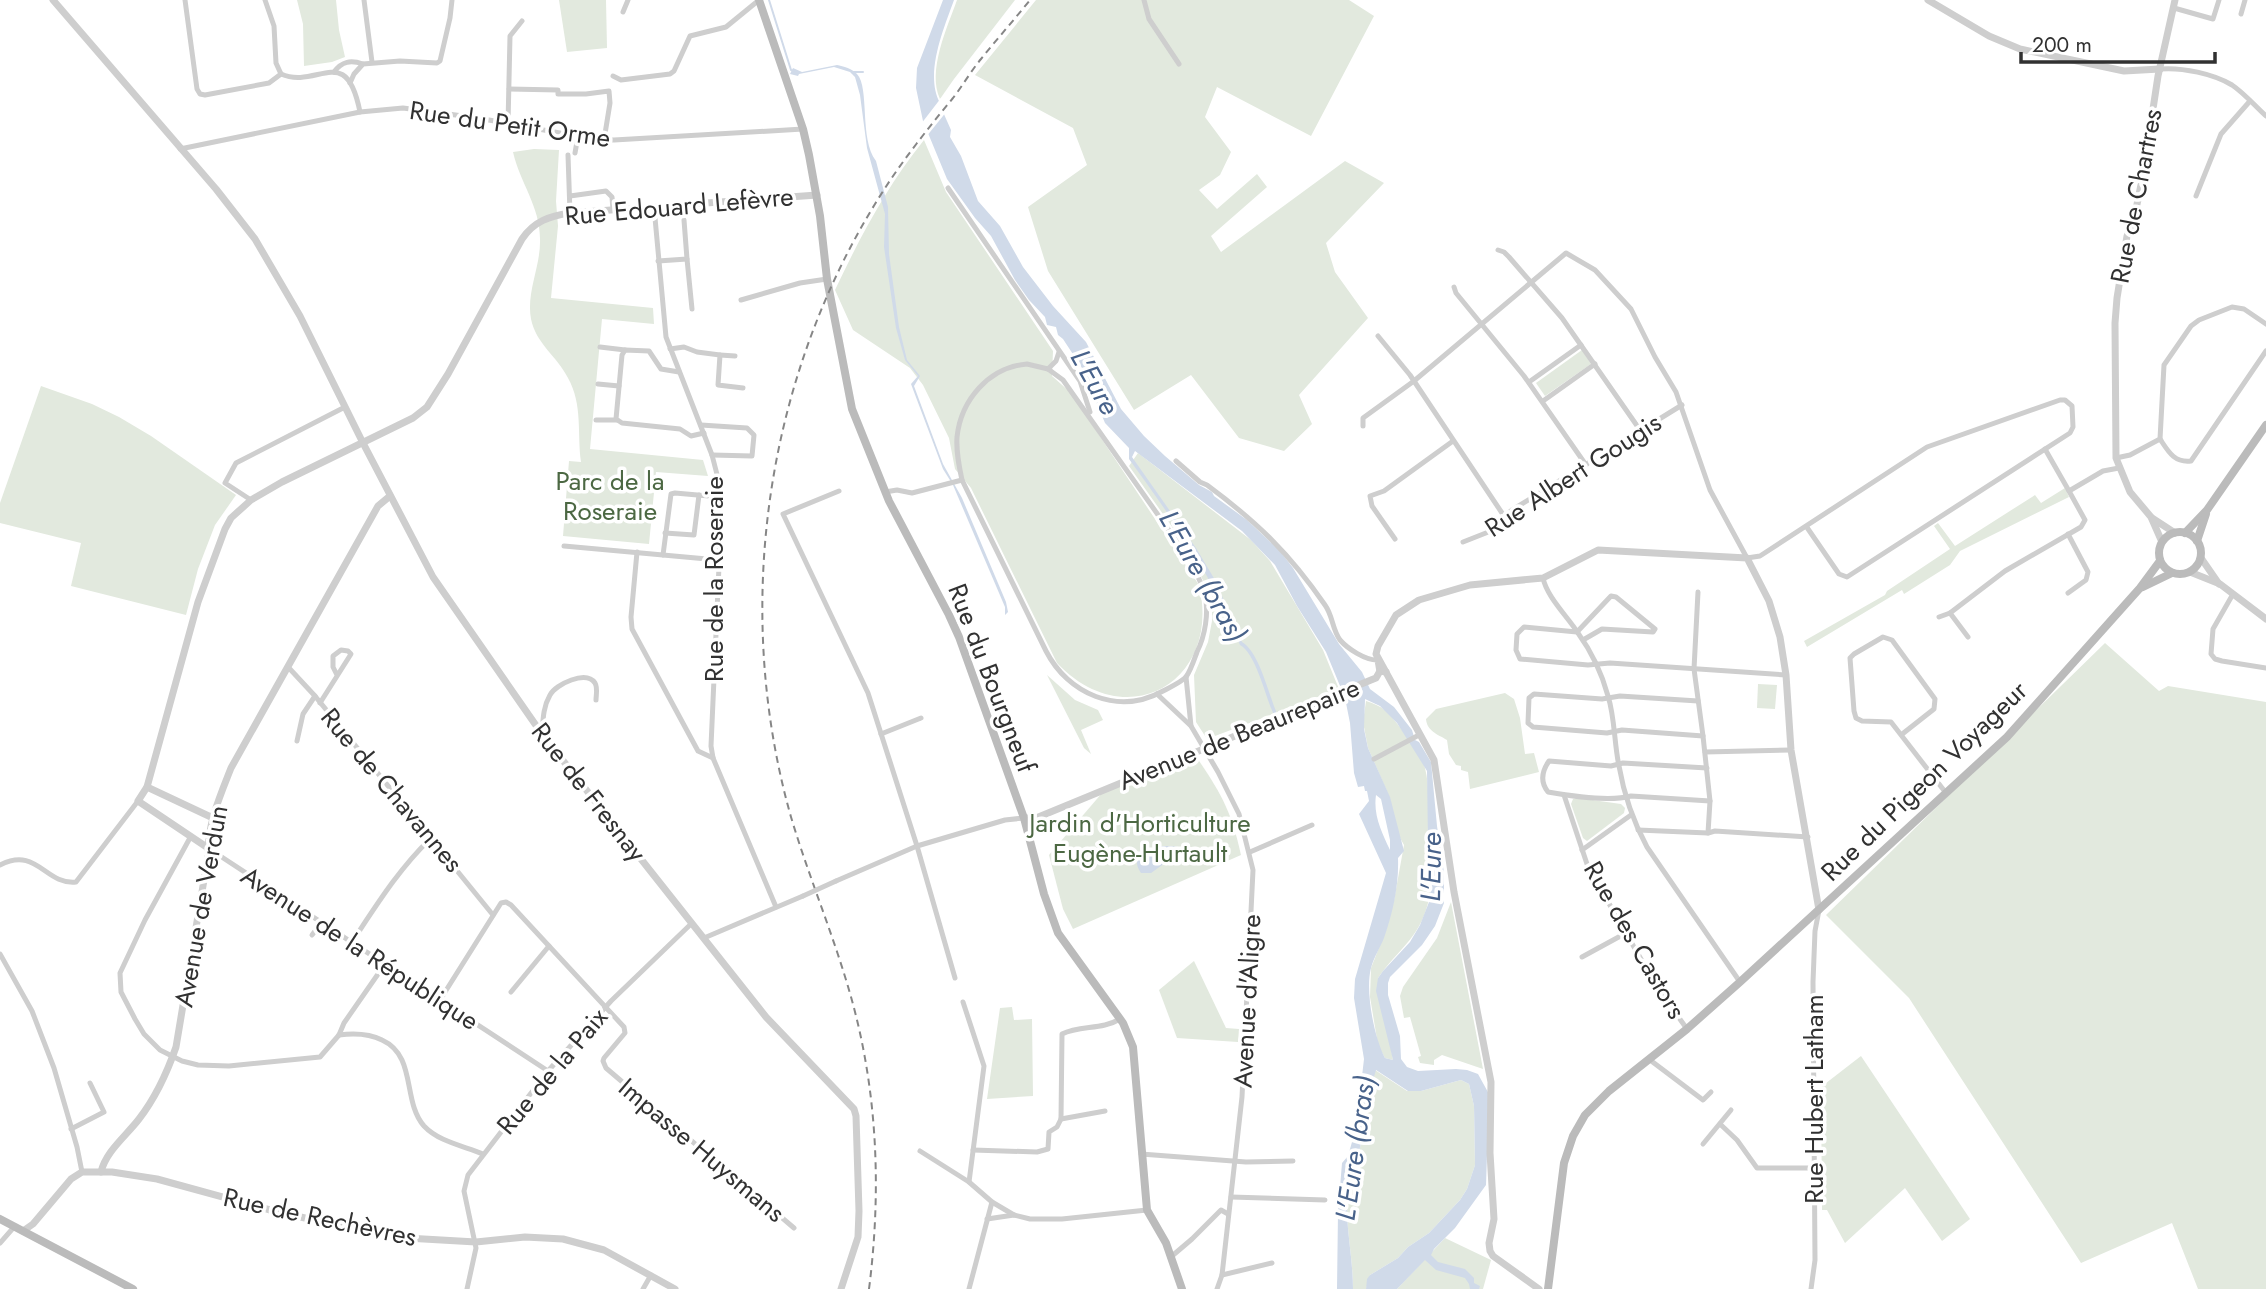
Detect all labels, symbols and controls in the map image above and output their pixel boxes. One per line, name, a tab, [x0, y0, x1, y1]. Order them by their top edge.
scale bar	[2021, 21, 2215, 65]
text: 200 m	[2032, 30, 2092, 60]
street label: Rue du Petit Orme	[407, 91, 613, 157]
street label: Rue de Chartres	[2100, 106, 2172, 286]
street label: Rue Edouard Lefèvre	[563, 177, 795, 235]
water label: L'Eure	[1060, 342, 1130, 422]
street label: Rue Albert Gougis	[1477, 404, 1669, 546]
park label: Parc de la Roseraie	[555, 462, 665, 530]
street label: Rue de la Roseraie	[695, 476, 733, 682]
water label: L'Eure (bras)	[1149, 502, 1257, 650]
street label: Rue du Bourgneuf	[939, 578, 1046, 778]
street label: Avenue de Beaurepaire	[1113, 668, 1365, 800]
street label: Rue du Pigeon Voyageur	[1812, 672, 2036, 890]
street label: Rue de Chavannes	[312, 700, 472, 880]
street label: Rue de Fresnay	[522, 714, 656, 870]
street label: Avenue de Verdun	[165, 802, 237, 1010]
park label: Jardin d'Horticulture Eugène-Hurtault	[1026, 804, 1251, 872]
water label: L'Eure	[1410, 832, 1452, 902]
street label: Rue des Castors	[1574, 854, 1696, 1026]
street label: Avenue de la République	[234, 857, 486, 1039]
street label: Avenue d'Aligre	[1223, 913, 1271, 1089]
street label: Rue Hubert Latham	[1795, 994, 1833, 1204]
street label: Rue de la Paix	[488, 999, 617, 1143]
street label: Impasse Huysmans	[610, 1069, 794, 1231]
water label: L'Eure (bras)	[1325, 1073, 1385, 1223]
street label: Rue de Rechèvres	[220, 1178, 420, 1256]

